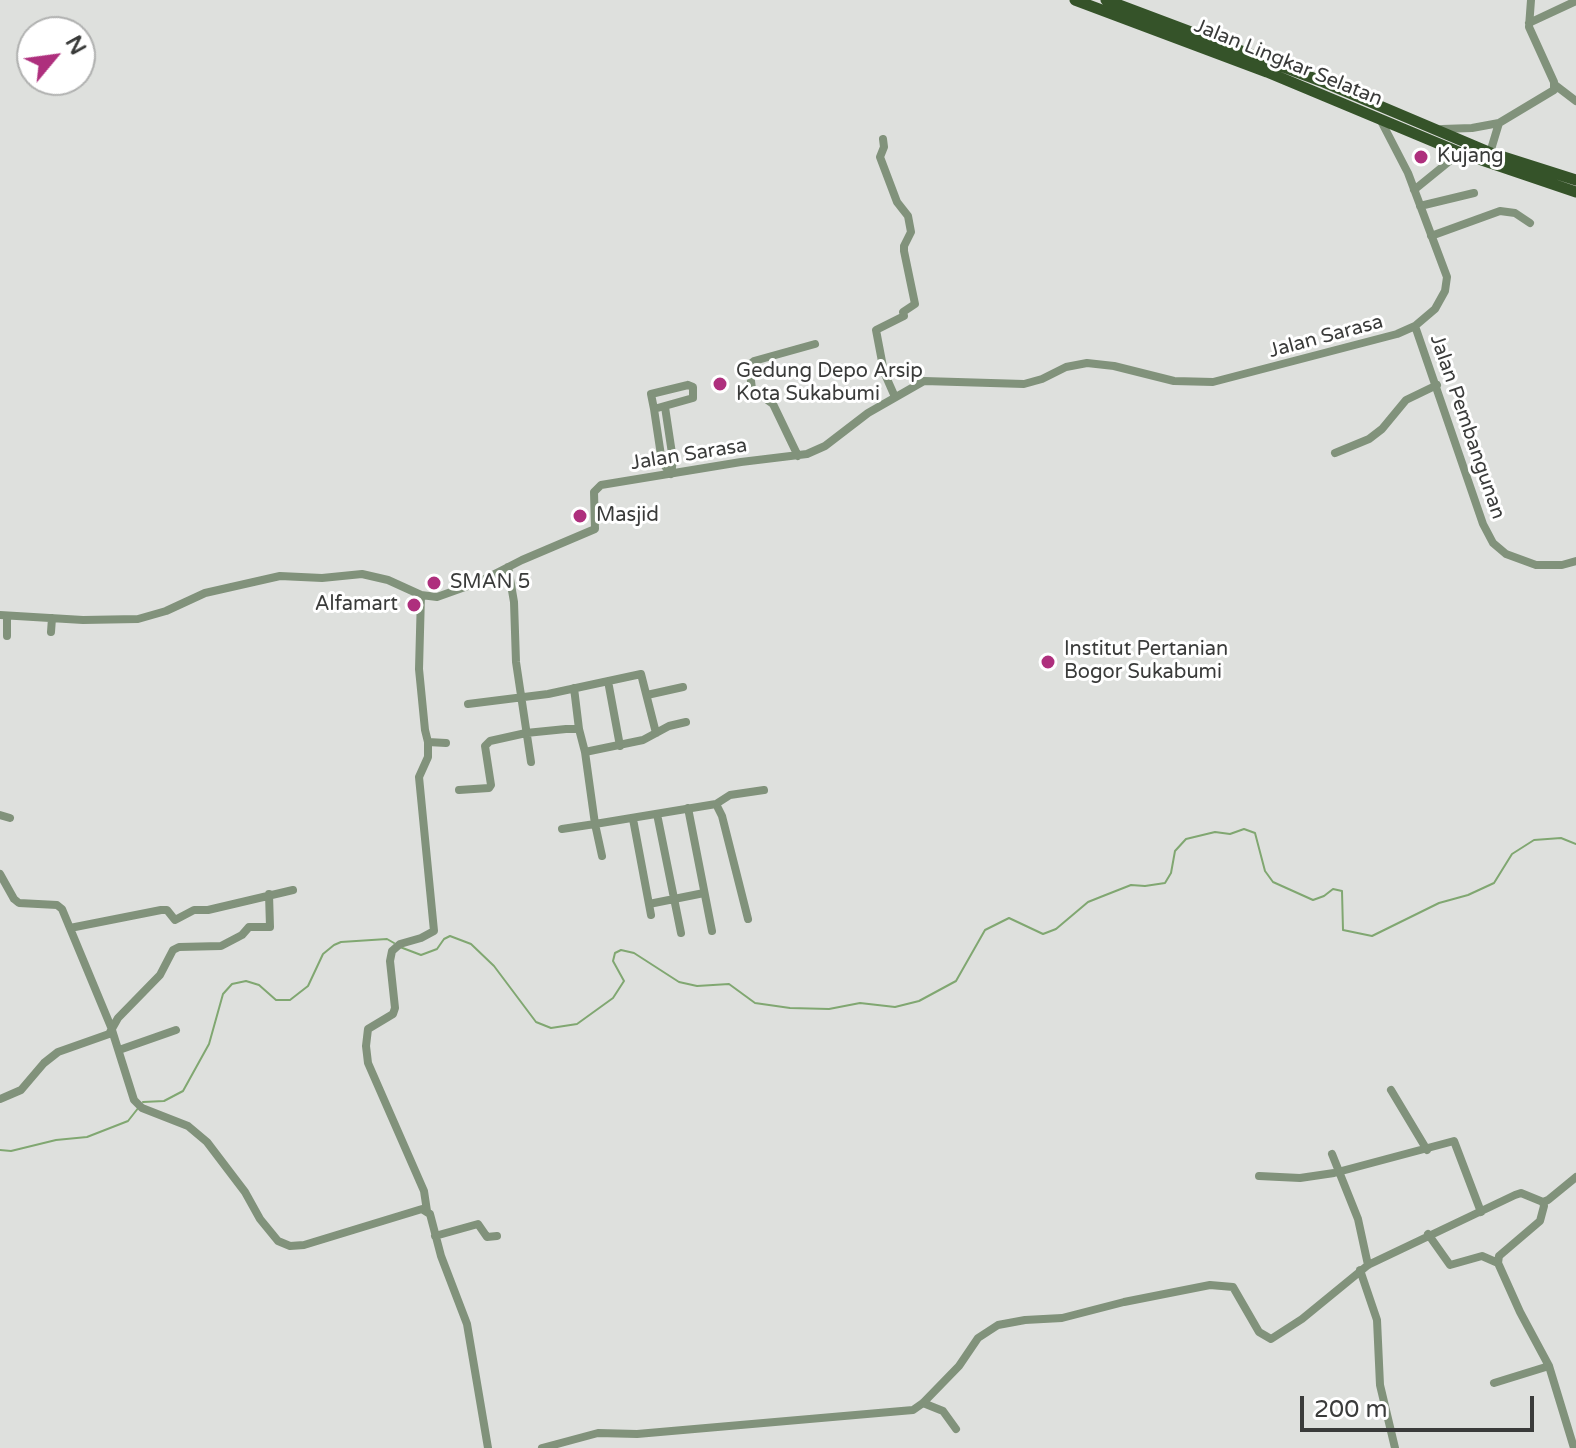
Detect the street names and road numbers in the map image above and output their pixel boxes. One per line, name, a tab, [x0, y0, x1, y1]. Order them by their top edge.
street label: Jalan Lingkar Selatan	[1190, 14, 1386, 112]
street label: Jalan Sarasa	[1266, 310, 1386, 364]
street label: Jalan Pembangunan	[1424, 332, 1510, 522]
street label: Jalan Sarasa	[629, 434, 749, 476]

